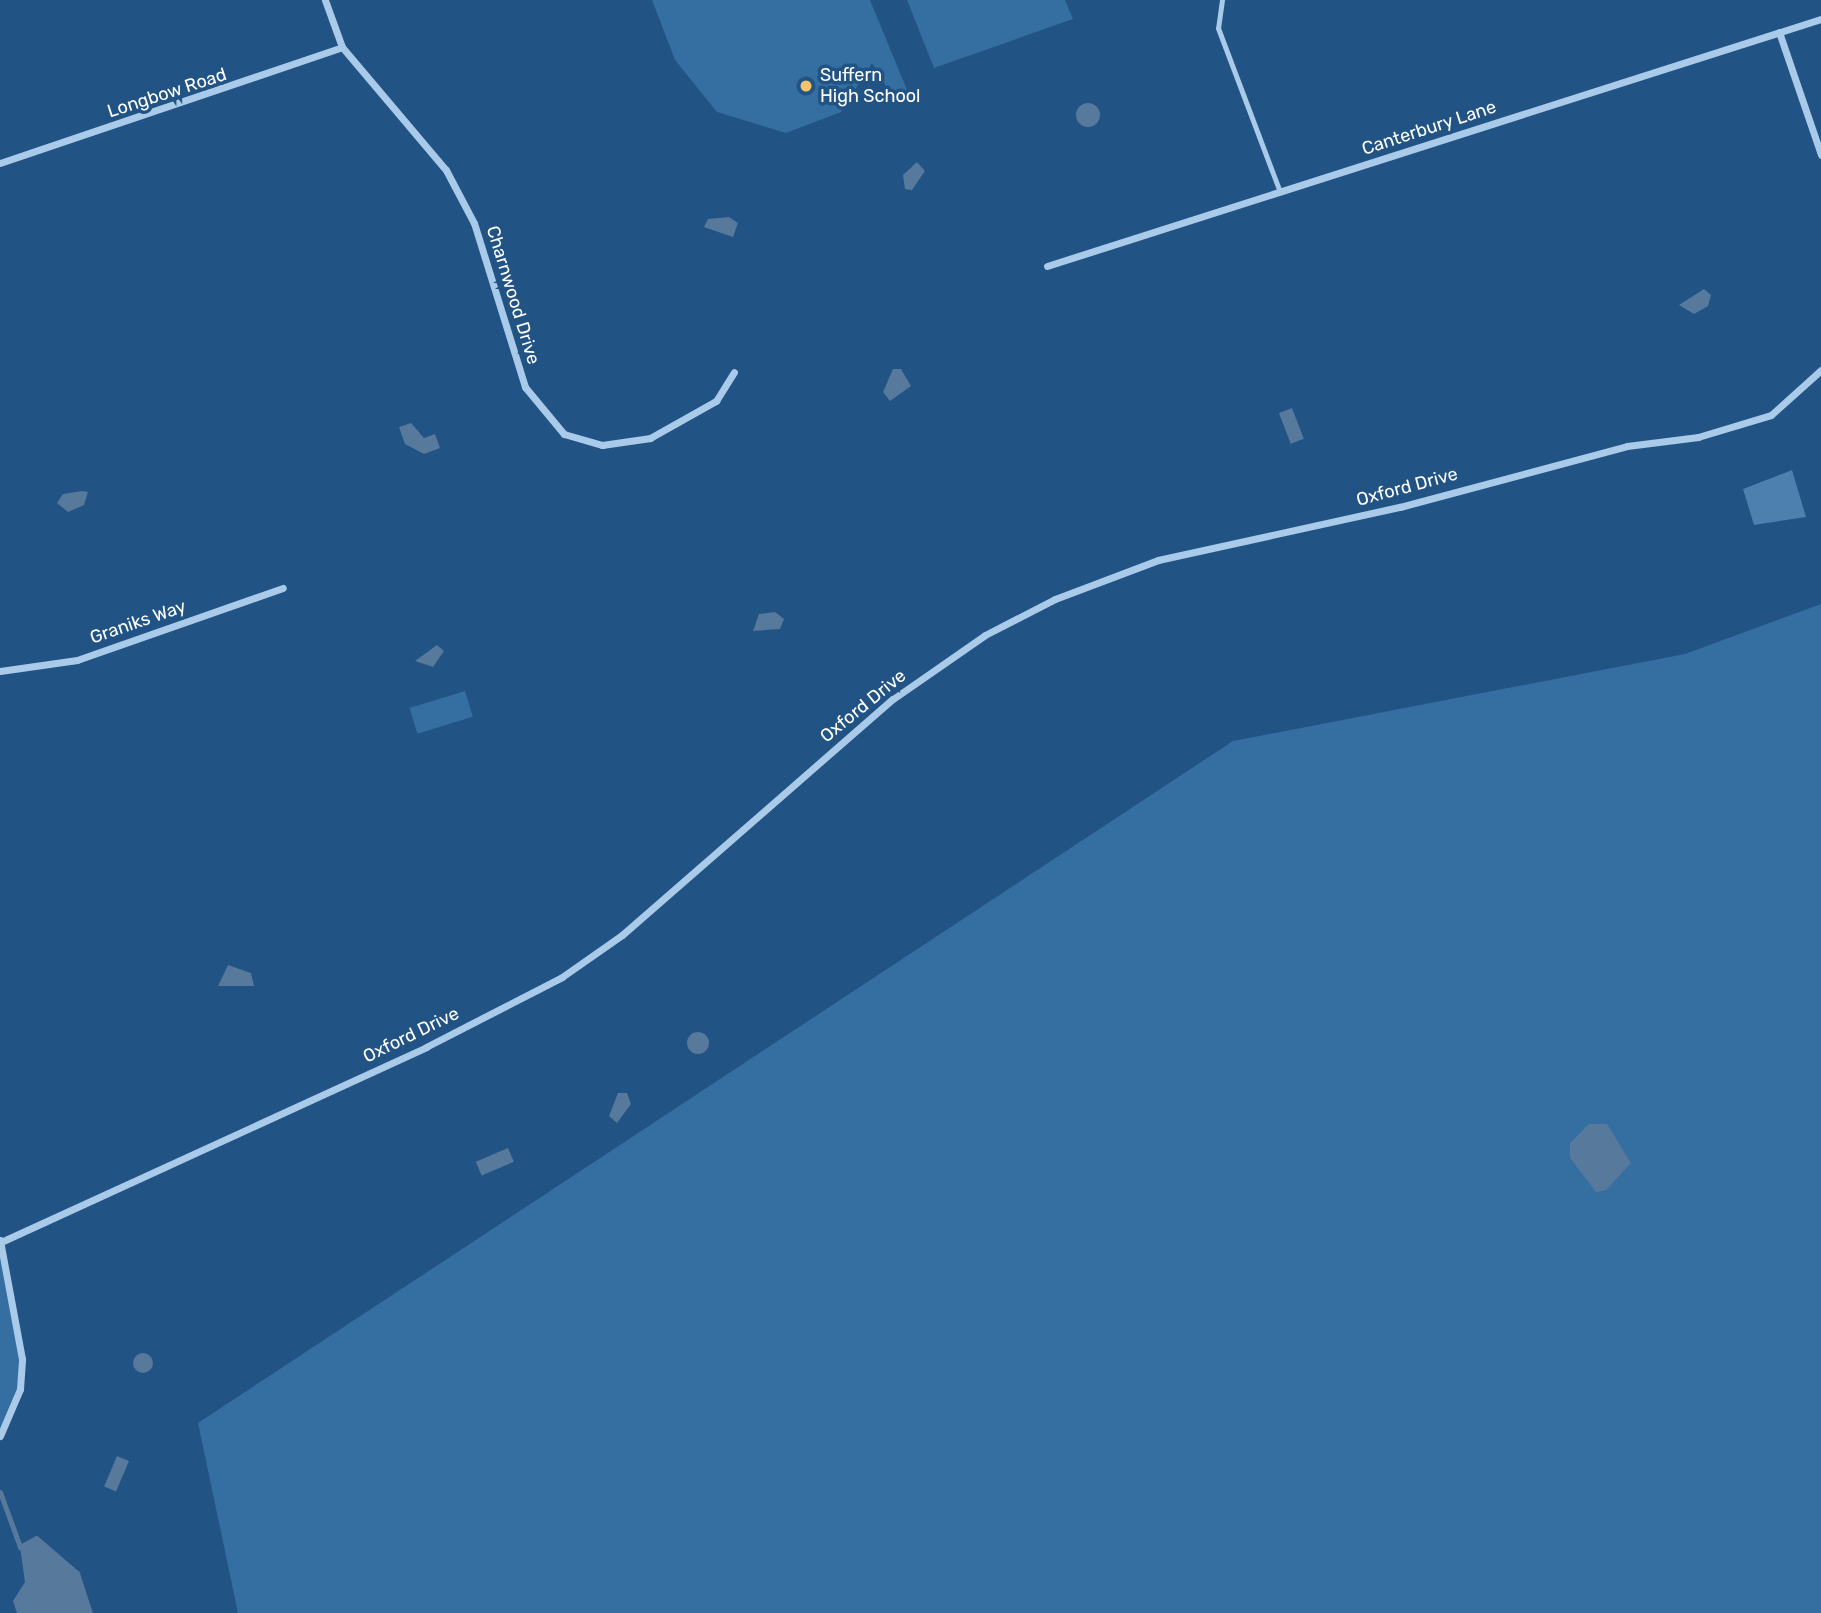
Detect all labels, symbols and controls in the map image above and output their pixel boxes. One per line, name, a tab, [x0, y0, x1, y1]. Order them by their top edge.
street label: Longbow Road	[105, 64, 229, 122]
place label: Suffern High School	[820, 65, 920, 108]
marker: Suffern High School	[798, 78, 814, 94]
street label: Canterbury Lane	[1359, 96, 1499, 160]
street label: Charnwood Drive	[482, 223, 544, 367]
street label: Oxford Drive	[1354, 463, 1460, 511]
street label: Graniks Way	[87, 595, 189, 649]
street label: Oxford Drive	[816, 665, 910, 747]
street label: Oxford Drive	[360, 1002, 462, 1068]

